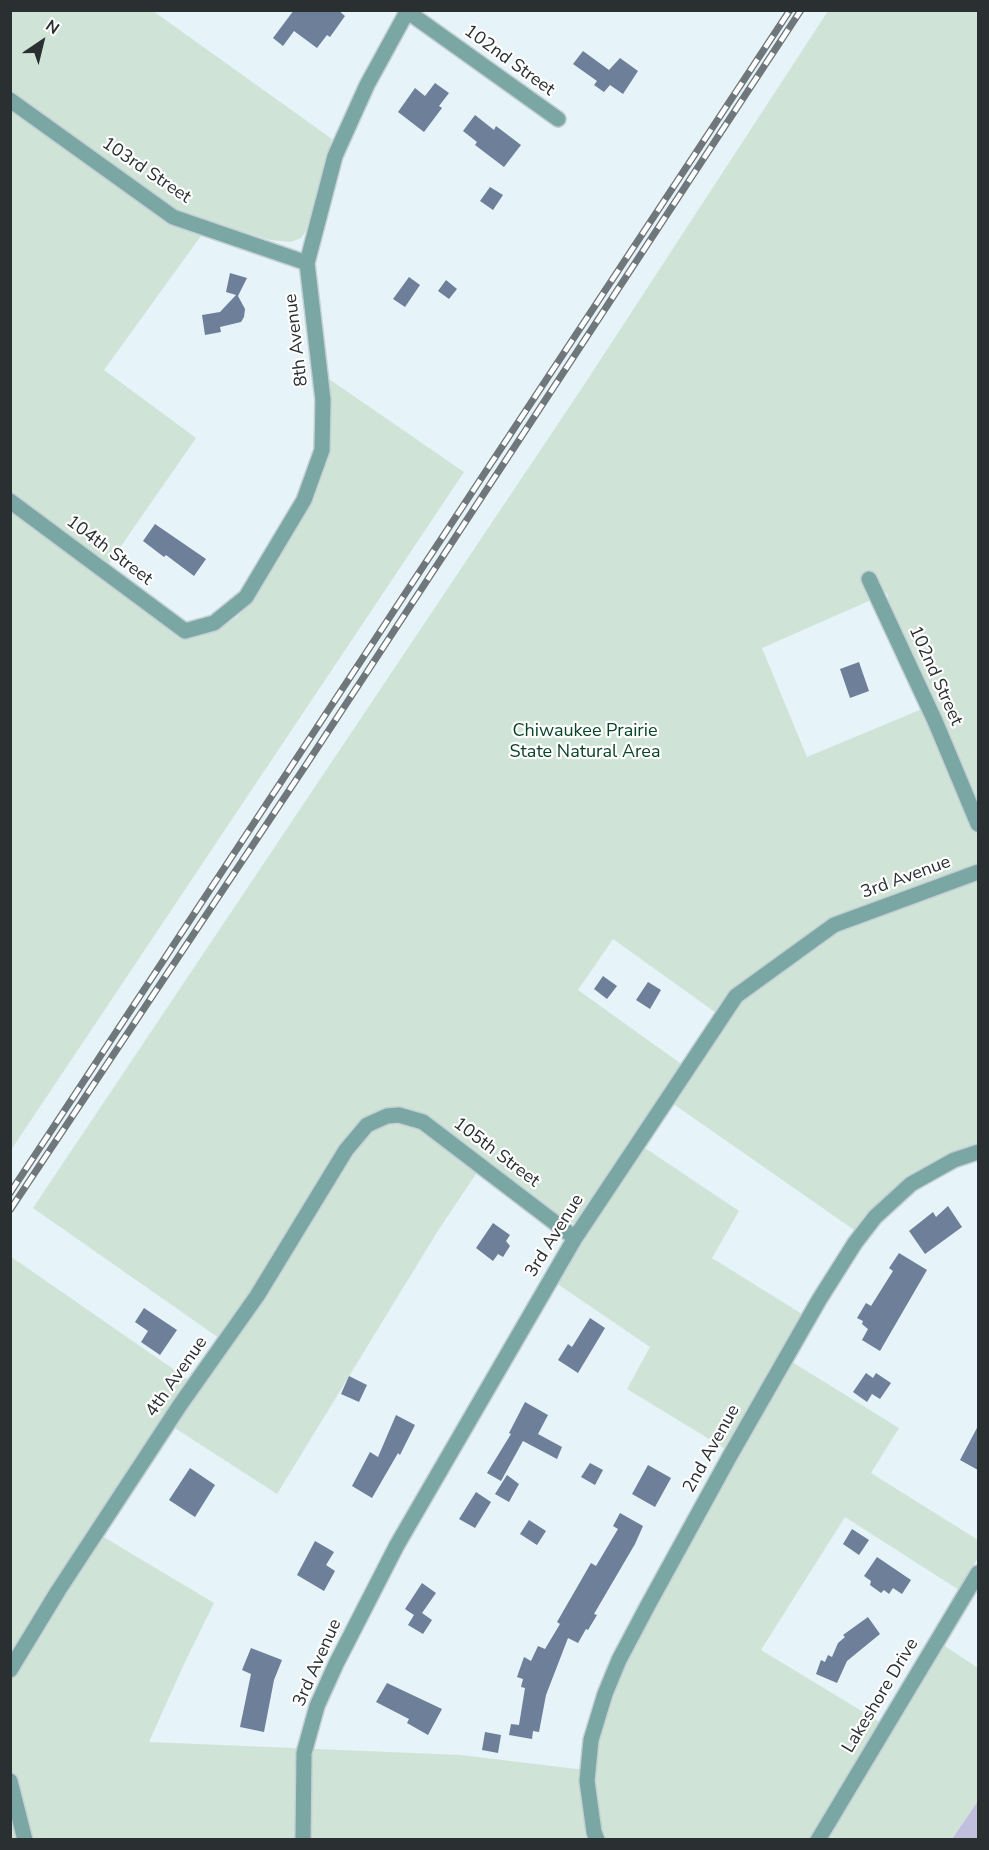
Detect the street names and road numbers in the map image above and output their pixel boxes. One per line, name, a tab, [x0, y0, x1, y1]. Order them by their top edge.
street label: 102nd Street	[459, 21, 559, 101]
street label: 103rd Street	[97, 133, 195, 209]
street label: 8th Avenue	[281, 292, 313, 388]
street label: 104th Street	[62, 511, 156, 591]
street label: 102nd Street	[903, 623, 967, 729]
street label: 3rd Avenue	[858, 852, 954, 904]
street label: 105th Street	[449, 1113, 543, 1193]
street label: 3rd Avenue	[521, 1191, 589, 1281]
street label: 4th Avenue	[141, 1333, 213, 1421]
street label: 2nd Avenue	[679, 1401, 745, 1497]
street label: 3rd Avenue	[289, 1616, 347, 1710]
street label: Lakeshore Drive	[838, 1635, 924, 1757]

